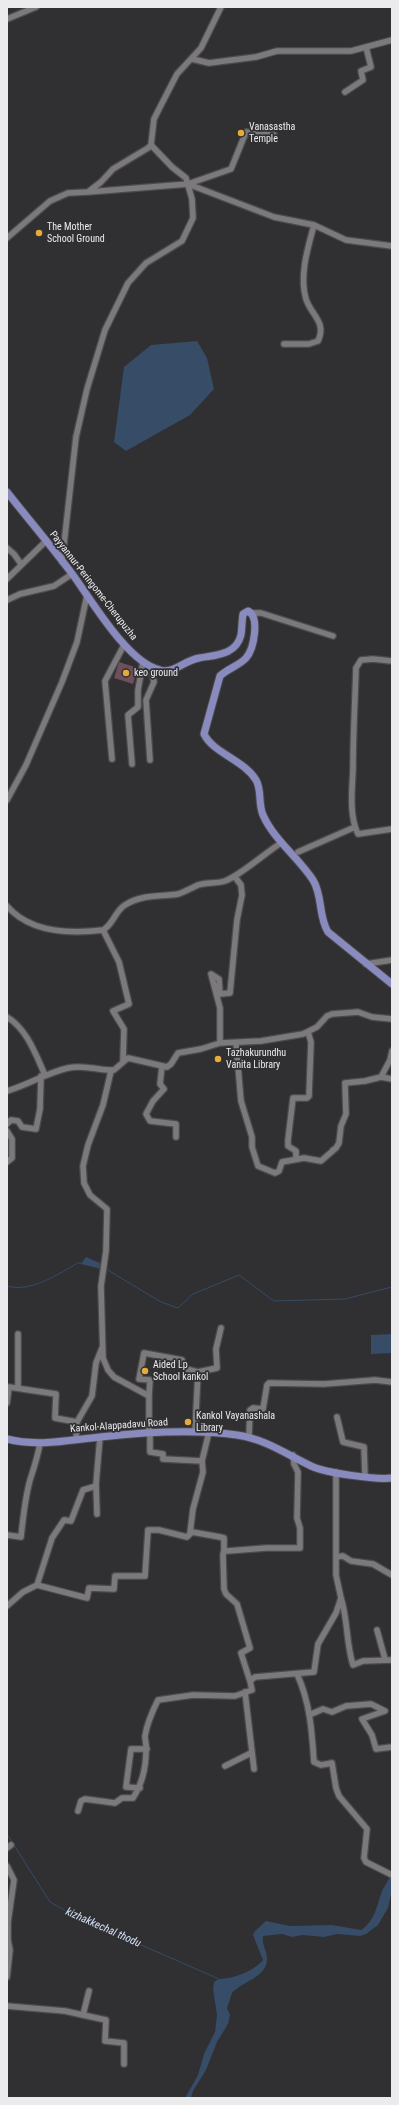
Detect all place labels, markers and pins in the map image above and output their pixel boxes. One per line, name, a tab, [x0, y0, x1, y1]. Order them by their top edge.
place label: Vanasastha Temple	[249, 121, 295, 144]
marker: Vanasastha Temple	[236, 128, 246, 138]
place label: The Mother School Ground	[47, 221, 105, 244]
marker: The Mother School Ground	[34, 228, 44, 238]
place label: keo ground	[134, 667, 178, 679]
marker: keo ground	[121, 668, 131, 678]
place label: Tazhakurundhu Vanita Library	[226, 1047, 286, 1070]
marker: Tazhakurundhu Vanita Library	[213, 1054, 223, 1064]
place label: Aided Lp School kankol	[153, 1359, 208, 1382]
marker: Aided Lp School kankol	[140, 1366, 150, 1376]
place label: Kankol Vayanashala Library	[196, 1410, 275, 1434]
marker: Kankol Vayanashala Library	[183, 1417, 193, 1427]

